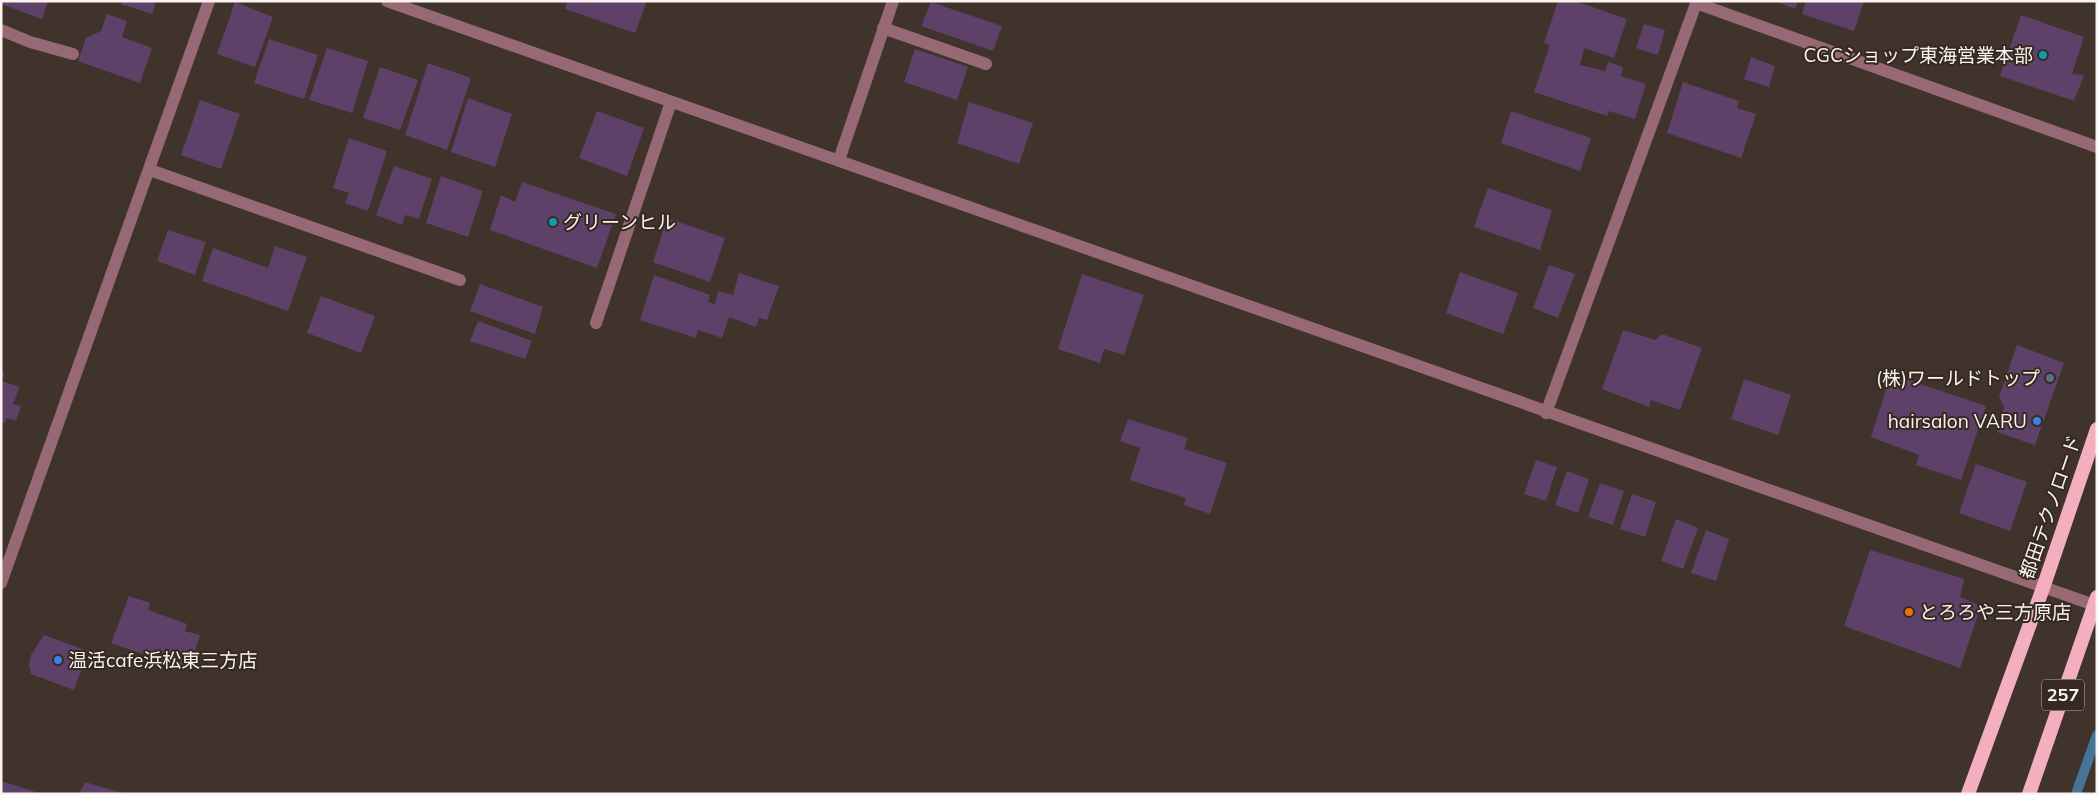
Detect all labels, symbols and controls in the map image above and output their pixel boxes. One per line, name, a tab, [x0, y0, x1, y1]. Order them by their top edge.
place label: CGCショップ東海営業本部	[1804, 43, 2033, 67]
marker: CGCショップ東海営業本部	[2037, 49, 2049, 61]
place label: グリーンヒル	[563, 210, 676, 234]
marker: グリーンヒル	[547, 216, 559, 228]
place label: (株)ワールドトップ	[1876, 366, 2040, 390]
marker: (株)ワールドトップ	[2044, 372, 2056, 384]
place label: hairsalon VARU	[1888, 409, 2027, 433]
marker: hairsalon VARU	[2031, 415, 2043, 427]
street label: 都田テクノロード	[2014, 432, 2086, 582]
place label: とろろや三方原店	[1919, 600, 2071, 624]
marker: とろろや三方原店	[1903, 606, 1915, 618]
place label: 温活cafe浜松東三方店	[68, 648, 257, 672]
marker: 温活cafe浜松東三方店	[52, 654, 64, 666]
road number: 257	[2042, 680, 2084, 710]

